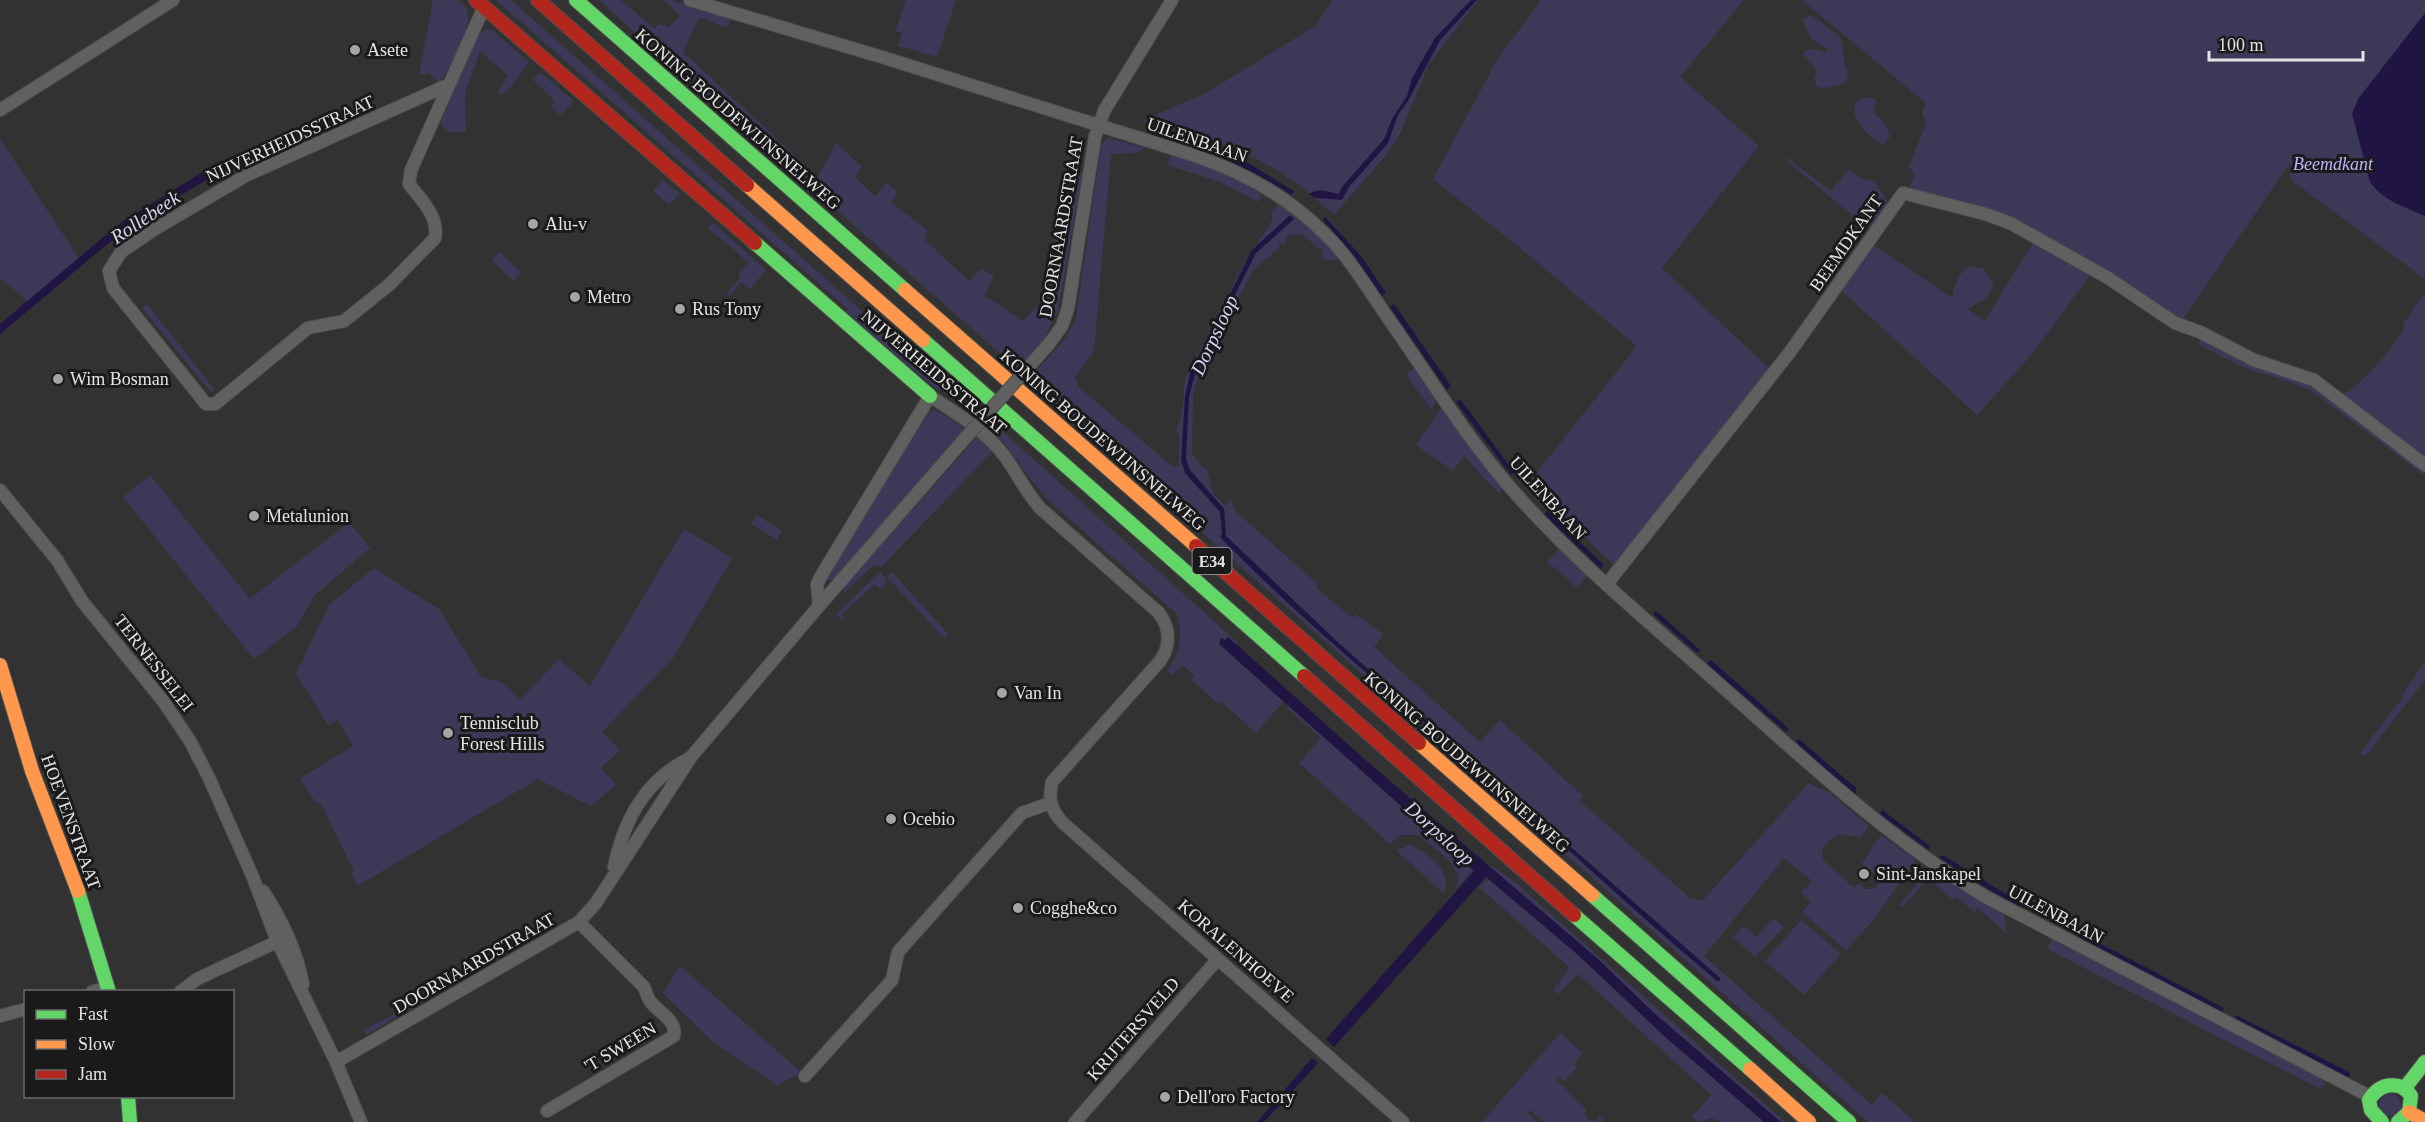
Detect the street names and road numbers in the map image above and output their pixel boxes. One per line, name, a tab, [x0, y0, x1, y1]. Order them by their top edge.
street label: KONING BOUDEWIJNSNELWEG	[631, 24, 845, 214]
street label: NIJVERHEIDSSTRAAT	[203, 91, 377, 187]
street label: UILENBAAN	[1144, 113, 1250, 167]
street label: DOORNAARDSTRAAT	[1035, 135, 1087, 319]
street label: BEEMDKANT	[1805, 191, 1887, 295]
street label: NIJVERHEIDSSTRAAT	[857, 306, 1011, 438]
street label: KONING BOUDEWIJNSNELWEG	[996, 345, 1210, 535]
street label: UILENBAAN	[1505, 452, 1591, 544]
road number: E34	[1192, 548, 1232, 574]
street label: TERNESSELEI	[110, 611, 198, 715]
street label: KONING BOUDEWIJNSNELWEG	[1360, 667, 1574, 857]
street label: HOEVENSTRAAT	[37, 752, 105, 892]
street label: UILENBAAN	[2005, 881, 2107, 947]
street label: KORALENHOEVE	[1174, 895, 1298, 1007]
street label: DOORNAARDSTRAAT	[390, 909, 558, 1017]
street label: KRIJTERSVELD	[1083, 973, 1183, 1085]
street label: 'T SWEEN	[580, 1018, 660, 1076]

